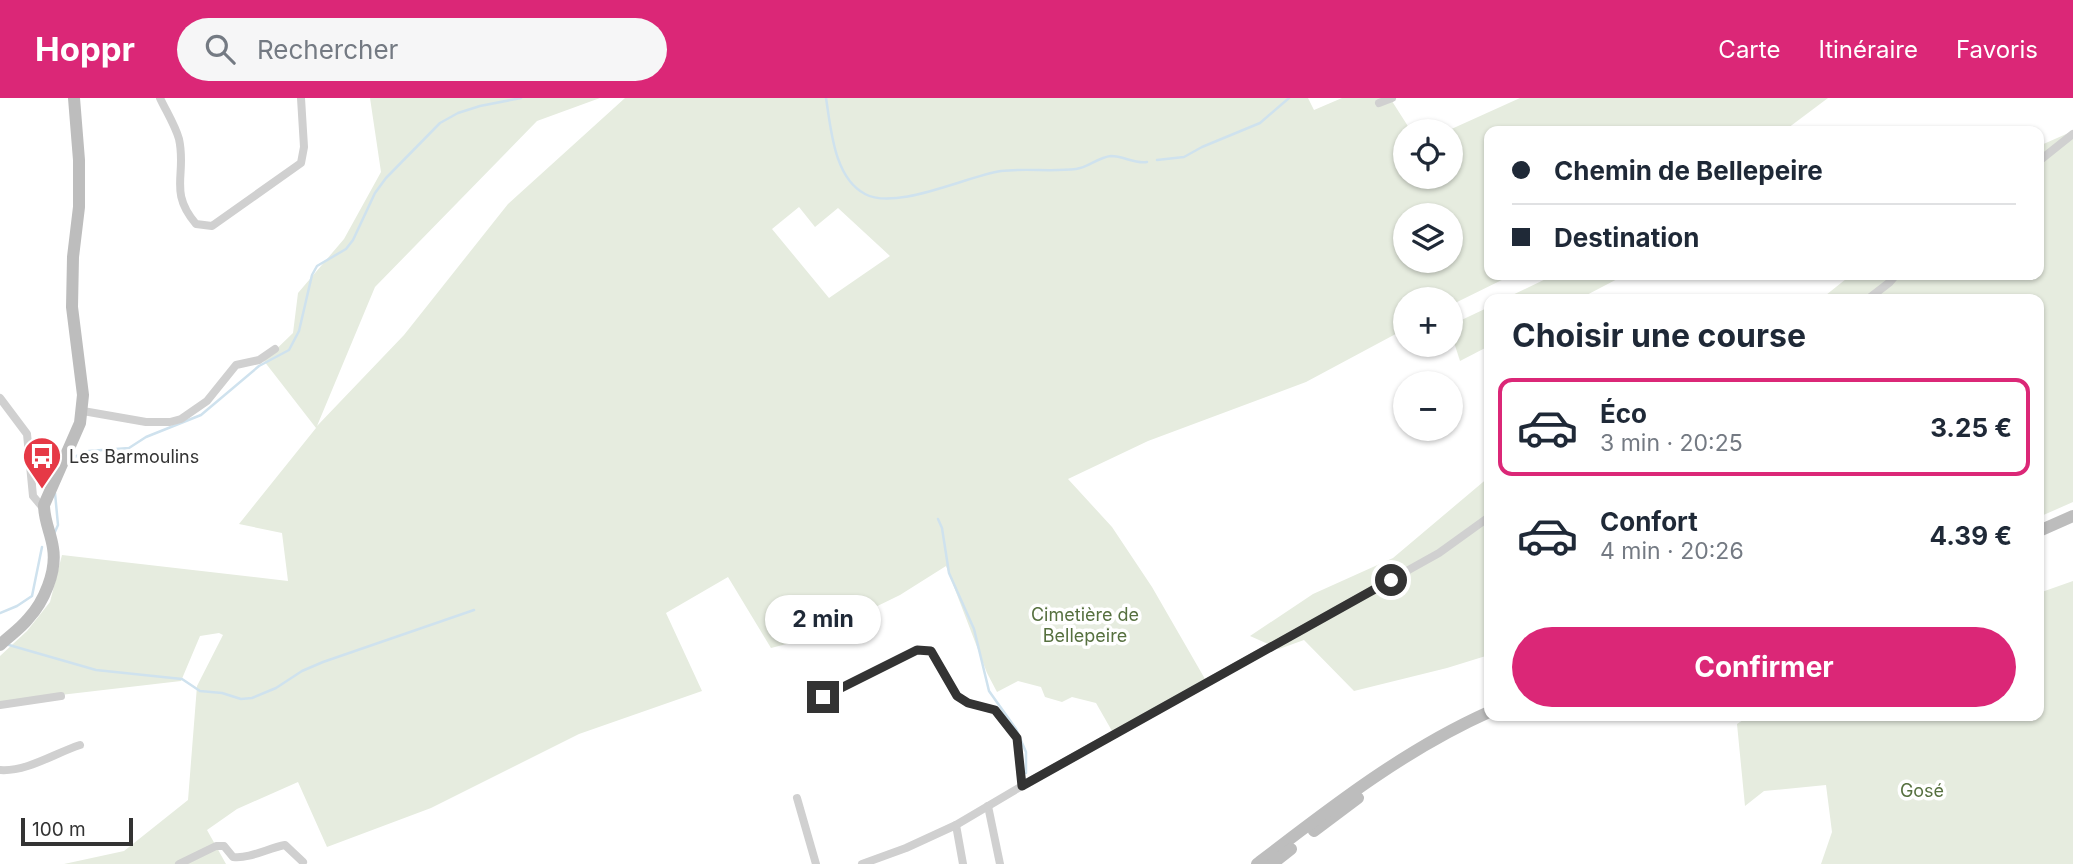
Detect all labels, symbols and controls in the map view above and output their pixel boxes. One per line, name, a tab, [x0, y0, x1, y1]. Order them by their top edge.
search box	[177, 18, 667, 81]
text: Hoppr	[35, 29, 135, 69]
icon: search	[201, 30, 239, 68]
text: Rechercher	[257, 34, 398, 65]
text: Carte	[1718, 35, 1780, 64]
text: Itinéraire	[1818, 35, 1918, 64]
text: Favoris	[1956, 35, 2038, 64]
map controls	[1393, 119, 1463, 441]
button: locate	[1393, 119, 1463, 189]
text: Chemin de Bellepeire	[1554, 155, 1823, 186]
button: layers	[1393, 203, 1463, 273]
text: Destination	[1554, 222, 1699, 253]
button: +	[1393, 287, 1463, 357]
text: Choisir une course	[1512, 316, 1806, 355]
button: −	[1393, 371, 1463, 441]
icon: car	[1516, 396, 1579, 459]
text: Éco	[1600, 398, 1647, 429]
text: 3.25 €	[1930, 412, 2012, 443]
text: 3 min · 20:25	[1600, 429, 1743, 457]
bus stop icon: Les Barmoulins	[21, 435, 63, 490]
place label: Les Barmoulins	[69, 446, 199, 467]
icon: car	[1516, 504, 1579, 567]
text: Confort	[1600, 506, 1698, 537]
text: 4.39 €	[1930, 520, 2012, 551]
text: 4 min · 20:26	[1600, 537, 1744, 565]
route start	[1375, 564, 1407, 596]
callout: 2 min	[765, 596, 881, 644]
park label: Cimetière de Bellepeire	[1031, 604, 1139, 646]
text: 2 min	[792, 605, 854, 633]
button: Confirmer	[1512, 627, 2016, 707]
route end	[807, 681, 839, 713]
park label: Gosé	[1900, 780, 1944, 801]
scale bar	[21, 815, 133, 847]
text: 100 m	[32, 818, 86, 841]

